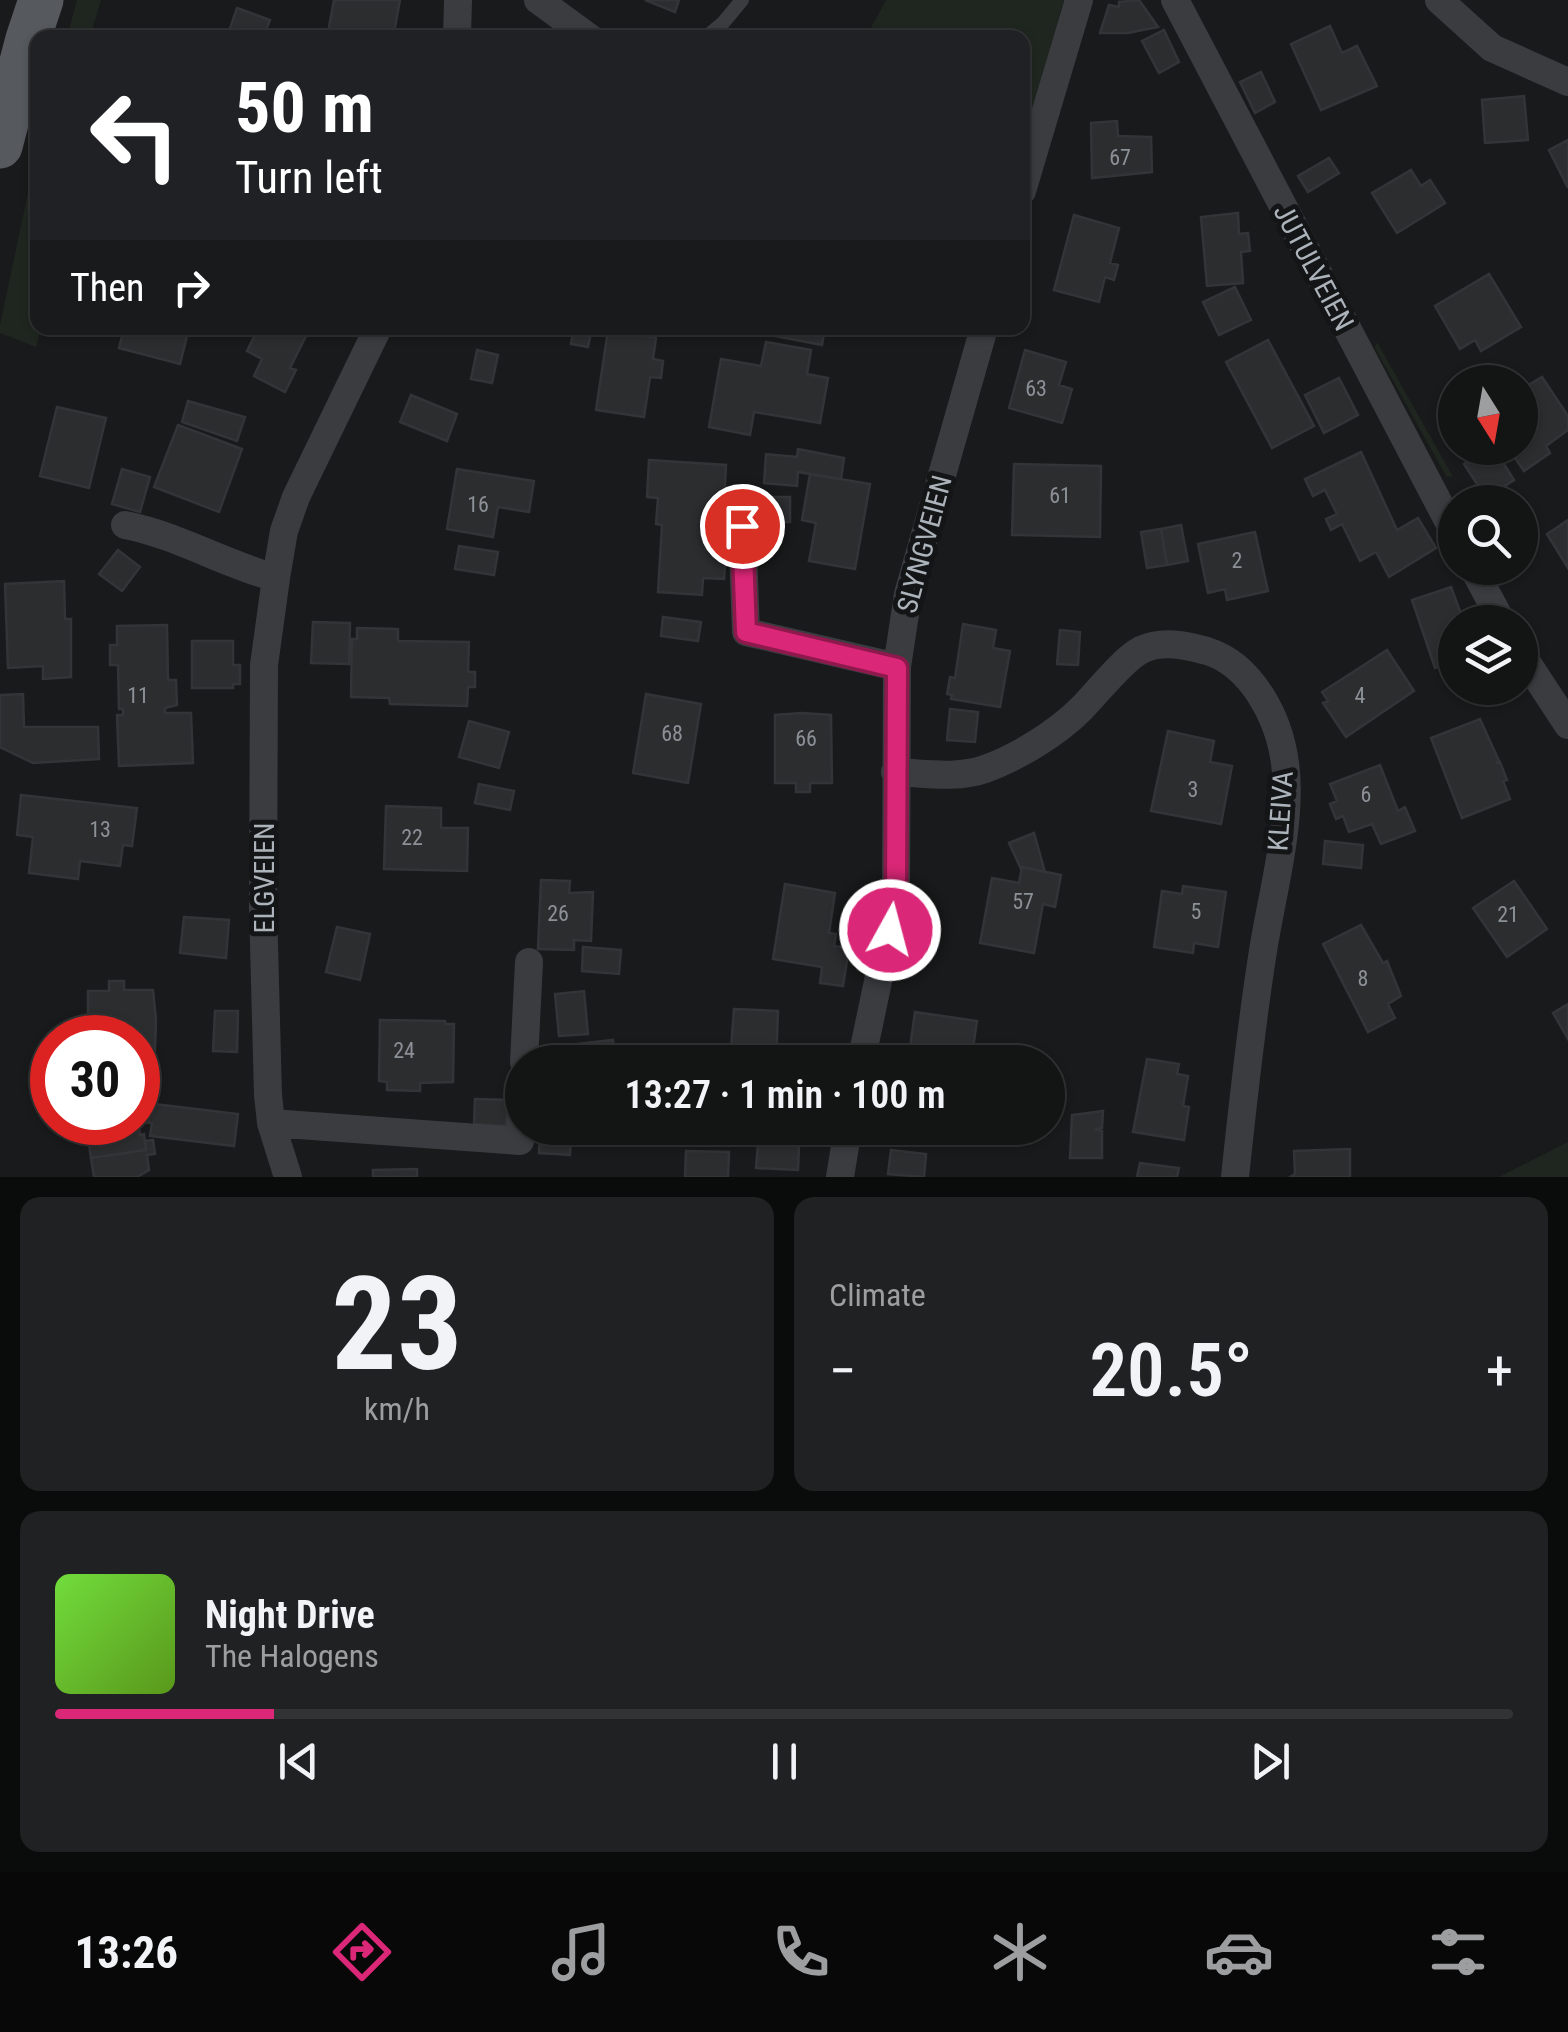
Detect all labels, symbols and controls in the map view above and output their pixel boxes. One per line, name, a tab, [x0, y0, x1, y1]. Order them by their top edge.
text: 50 m	[235, 67, 374, 149]
icon: left	[70, 70, 200, 200]
house number: 67	[1109, 145, 1131, 170]
text: Turn left	[235, 151, 383, 204]
street label: JUTULVEIEN	[1267, 198, 1361, 336]
icon: right	[164, 260, 219, 315]
text: Then	[70, 266, 144, 310]
north arrow	[1438, 365, 1538, 465]
map controls	[1438, 365, 1538, 705]
house number: 63	[1025, 376, 1047, 401]
street label: SLYNGVEIEN	[890, 472, 959, 617]
house number: 61	[1049, 483, 1071, 508]
pin	[700, 484, 785, 569]
button: search	[1438, 485, 1538, 585]
house number: 16	[467, 492, 489, 517]
icon: arrive	[715, 499, 770, 554]
house number: 2	[1232, 548, 1242, 573]
button: layers	[1438, 605, 1538, 705]
house number: 11	[127, 683, 149, 708]
house number: 4	[1355, 683, 1366, 708]
house number: 68	[661, 721, 683, 746]
house number: 66	[795, 726, 817, 751]
street label: KLEIVA	[1261, 770, 1300, 852]
house number: 3	[1188, 777, 1198, 802]
house number: 6	[1361, 782, 1371, 807]
house number: 13	[89, 817, 111, 842]
street label: ELGVEIEN	[248, 823, 281, 933]
house number: 22	[401, 825, 423, 850]
position arrow	[838, 878, 942, 982]
house number: 57	[1012, 889, 1034, 914]
house number: 5	[1191, 899, 1201, 924]
house number: 26	[547, 901, 569, 926]
house number: 21	[1497, 902, 1519, 927]
house number: 8	[1358, 966, 1368, 991]
speed limit sign: 30	[30, 1015, 160, 1145]
house number: 24	[393, 1038, 415, 1063]
text: 13:27 · 1 min · 100 m	[625, 1073, 945, 1117]
text: 23	[331, 1248, 463, 1401]
text: Climate	[829, 1276, 926, 1314]
text: 20.5°	[1089, 1326, 1253, 1414]
text: −	[829, 1339, 857, 1403]
text: +	[1486, 1339, 1513, 1403]
text: km/h	[364, 1390, 430, 1428]
text: Night Drive	[205, 1593, 375, 1637]
text: The Halogens	[205, 1637, 379, 1675]
icon: previous	[271, 1734, 326, 1789]
icon: pause	[757, 1734, 812, 1789]
icon: next	[1243, 1734, 1298, 1789]
icon: directions	[327, 1917, 397, 1987]
icon: music	[546, 1917, 616, 1987]
icon: phone	[766, 1917, 836, 1987]
icon: climate	[985, 1917, 1055, 1987]
icon: car	[1204, 1917, 1274, 1987]
icon: filters	[1423, 1917, 1493, 1987]
text: 13:26	[75, 1926, 178, 1979]

